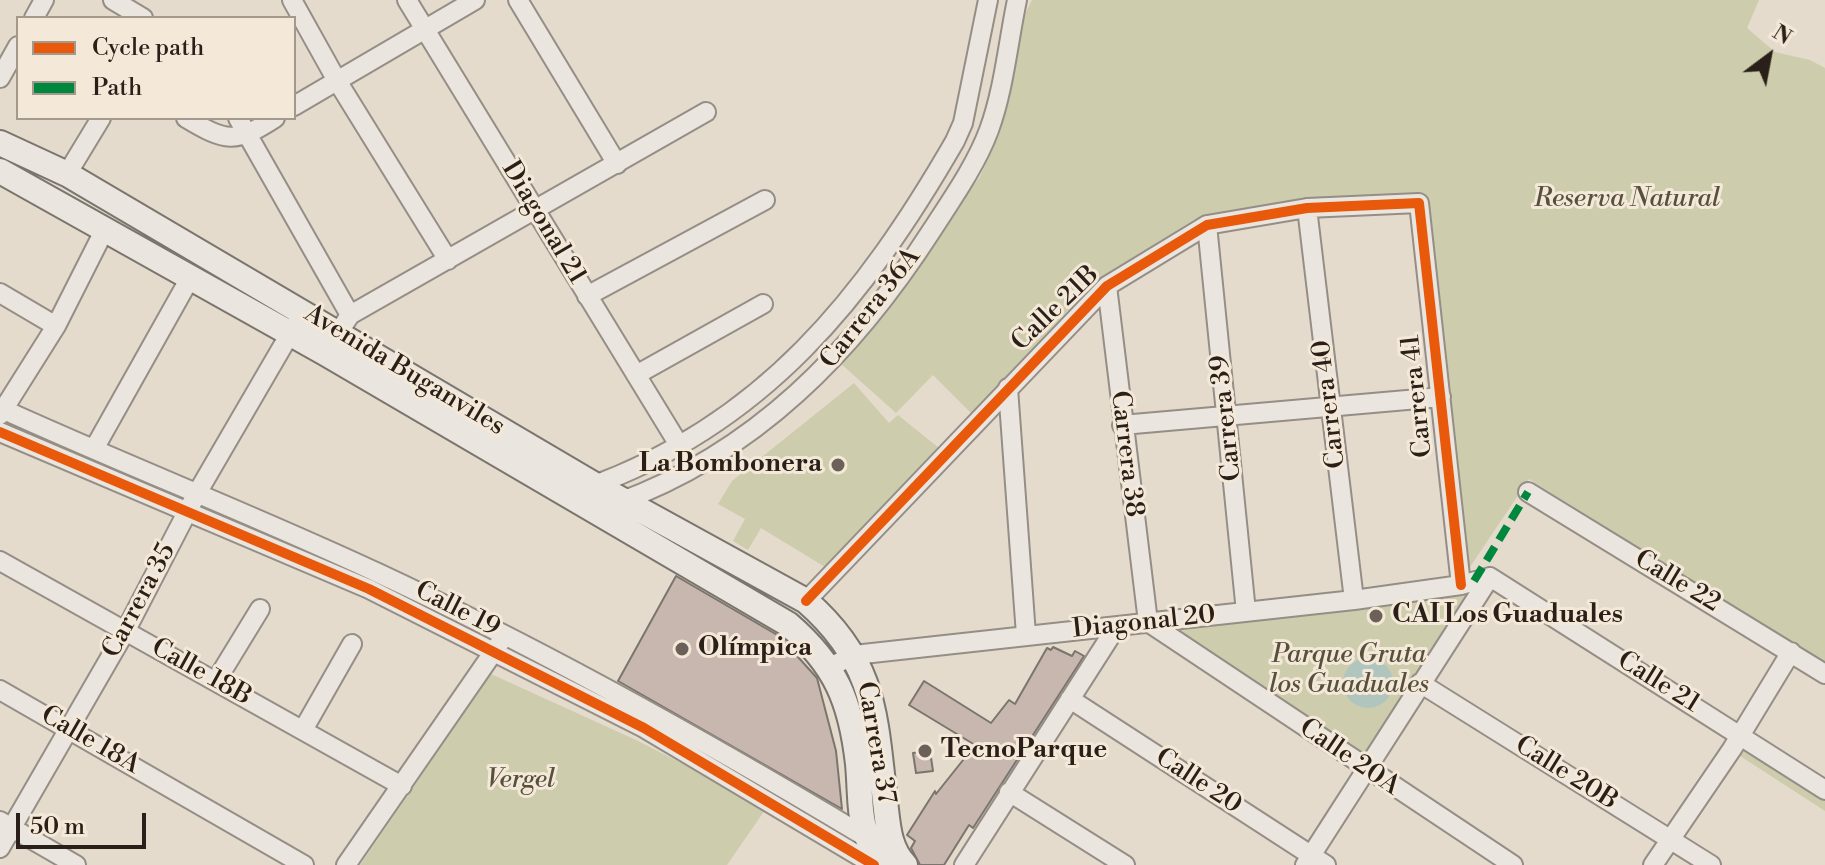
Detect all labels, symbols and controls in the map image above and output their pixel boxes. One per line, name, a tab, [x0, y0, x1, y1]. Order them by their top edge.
legend	[16, 16, 296, 120]
north arrow	[1729, 16, 1809, 96]
text: N	[1767, 19, 1797, 51]
text: Cycle path	[92, 33, 204, 63]
text: Path	[92, 73, 142, 103]
street label: Diagonal 21	[494, 156, 592, 290]
park label: Reserva Natural	[1534, 184, 1720, 216]
street label: Carrera 36A	[814, 242, 928, 376]
street label: Calle 21B	[1006, 260, 1106, 358]
street label: Avenida Buganviles	[298, 299, 510, 443]
street label: Carrera 41	[1396, 333, 1440, 459]
street label: Carrera 40	[1307, 338, 1353, 470]
street label: Carrera 39	[1205, 353, 1249, 483]
street label: Carrera 38	[1103, 389, 1149, 519]
place label: La Bombonera	[639, 449, 822, 481]
marker: La Bombonera	[829, 456, 847, 474]
street label: Carrera 35	[97, 538, 183, 664]
street label: Calle 22	[1628, 544, 1726, 620]
street label: Calle 19	[409, 575, 505, 645]
street label: Diagonal 20	[1071, 600, 1217, 646]
place label: CAI Los Guaduales	[1392, 600, 1623, 632]
marker: CAI Los Guaduales	[1367, 607, 1385, 625]
street label: Calle 18B	[145, 633, 257, 713]
place label: Olímpica	[698, 633, 812, 665]
marker: Olímpica	[673, 640, 691, 658]
park label: Parque Gruta los Guaduales	[1269, 640, 1429, 702]
street label: Calle 21	[1611, 646, 1705, 720]
street label: Carrera 37	[849, 679, 901, 807]
street label: Calle 18A	[35, 700, 145, 782]
street label: Calle 20A	[1293, 713, 1405, 803]
street label: Calle 20B	[1509, 730, 1623, 818]
place label: TecnoParque	[941, 735, 1107, 767]
marker: TecnoParque	[916, 742, 934, 760]
street label: Calle 20	[1149, 743, 1247, 821]
park label: Vergel	[487, 765, 555, 797]
scale bar	[20, 797, 150, 847]
text: 50 m	[30, 812, 85, 842]

